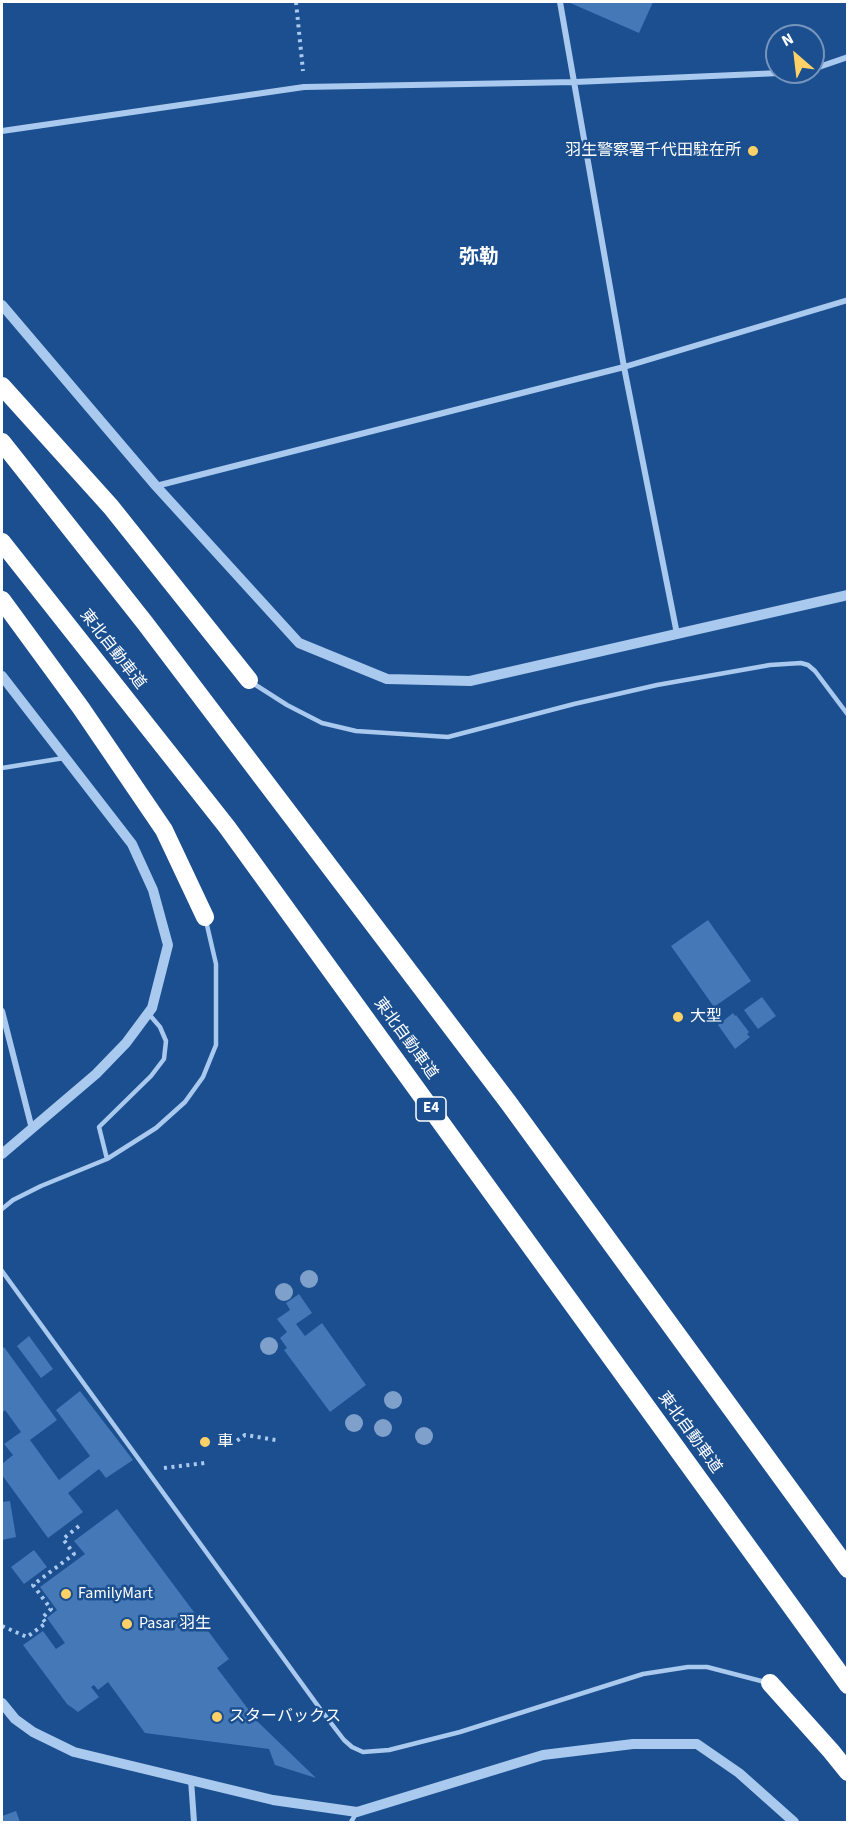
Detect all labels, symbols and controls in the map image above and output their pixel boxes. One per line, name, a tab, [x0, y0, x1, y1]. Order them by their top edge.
north arrow	[765, 24, 825, 84]
text: N	[778, 28, 797, 52]
place label: 羽生警察署千代田駐在所	[565, 141, 741, 161]
marker: 羽生警察署千代田駐在所	[746, 144, 760, 158]
district label: 弥勒	[459, 247, 499, 271]
street label: 東北自動車道	[75, 606, 149, 694]
street label: 東北自動車道	[369, 995, 441, 1083]
place label: 大型	[690, 1007, 722, 1027]
marker: 大型	[671, 1010, 685, 1024]
road number: E4	[416, 1097, 446, 1121]
street label: 東北自動車道	[653, 1389, 725, 1477]
place label: 車	[217, 1432, 233, 1452]
marker: 車	[198, 1435, 212, 1449]
place label: FamilyMart	[78, 1584, 153, 1604]
marker: FamilyMart	[59, 1587, 73, 1601]
place label: Pasar 羽生	[139, 1614, 211, 1634]
marker: Pasar 羽生	[120, 1617, 134, 1631]
place label: スターバックス	[229, 1707, 341, 1727]
marker: スターバックス	[210, 1710, 224, 1724]

